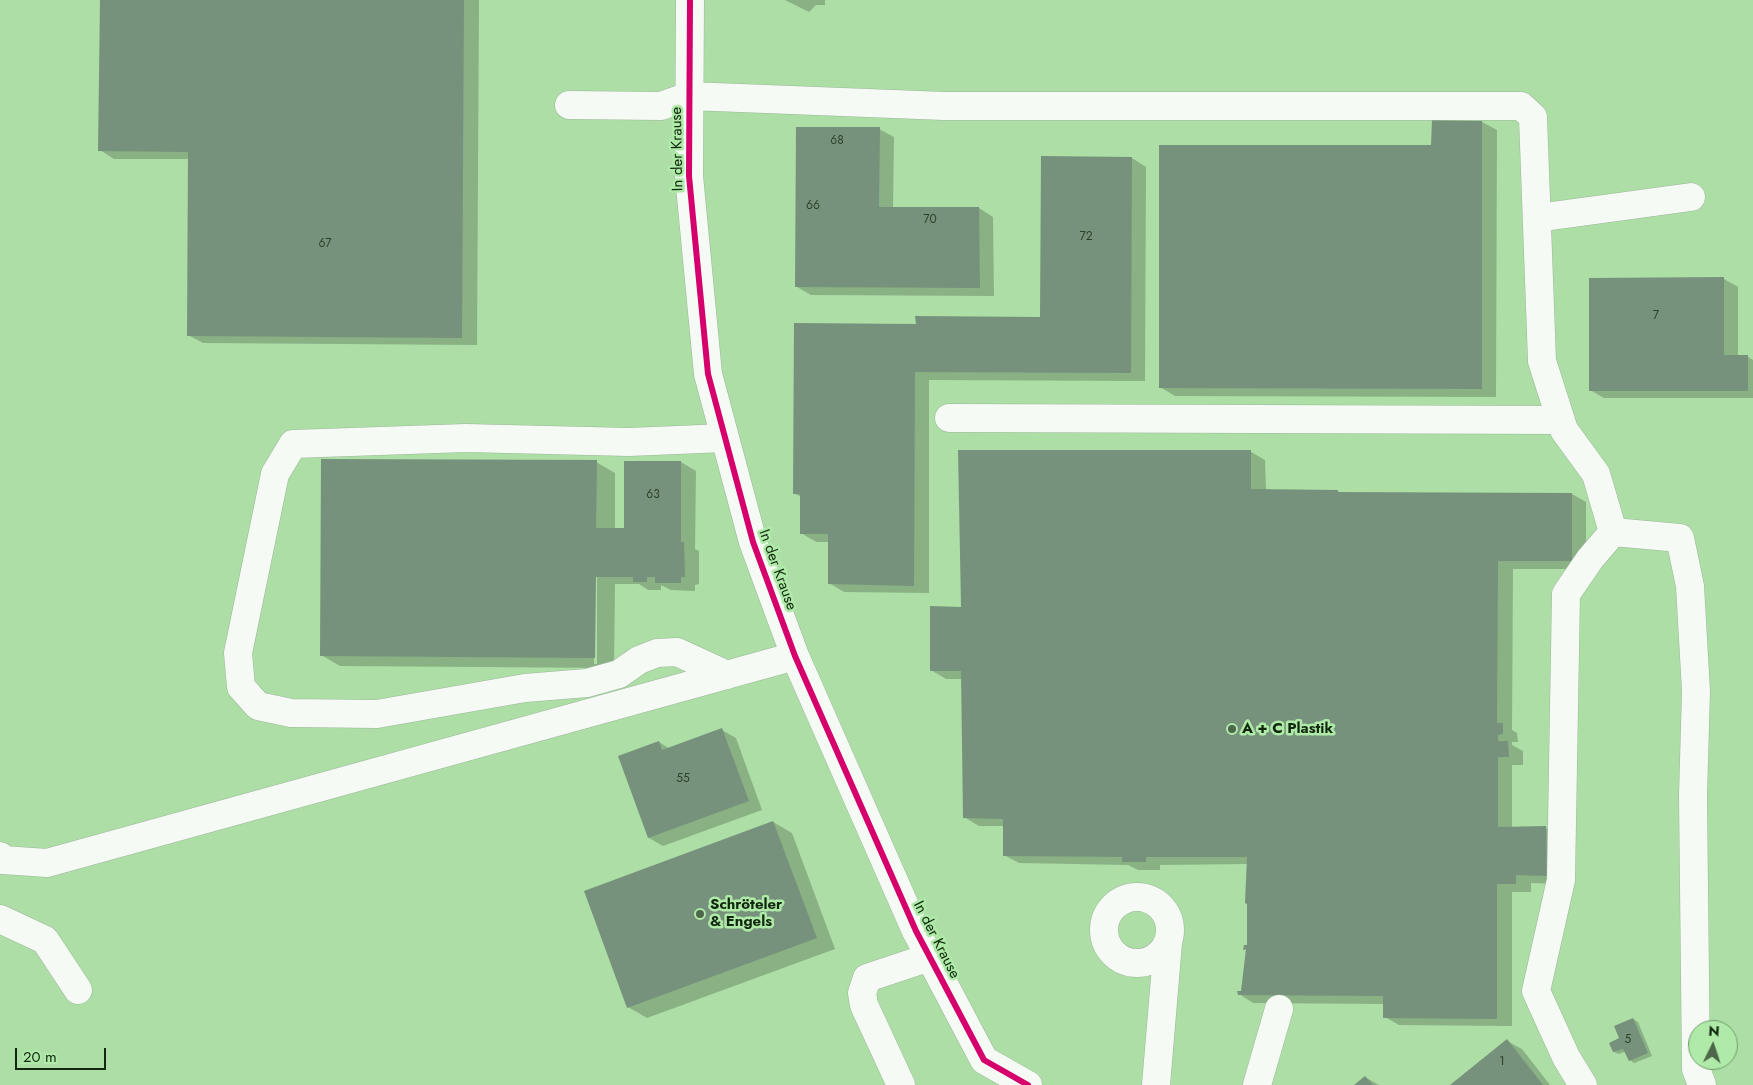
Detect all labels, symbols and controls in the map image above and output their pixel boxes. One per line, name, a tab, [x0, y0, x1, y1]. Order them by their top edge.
street label: In der Krause	[668, 107, 688, 191]
house number: 68	[830, 134, 844, 148]
house number: 66	[806, 199, 820, 213]
house number: 70	[923, 213, 937, 227]
house number: 72	[1079, 230, 1093, 244]
house number: 67	[318, 237, 332, 251]
house number: 7	[1653, 309, 1659, 323]
house number: 63	[646, 488, 660, 502]
street label: In der Krause	[754, 527, 800, 613]
place label: A + C Plastik	[1242, 720, 1333, 738]
marker: A + C Plastik	[1226, 723, 1238, 735]
house number: 55	[676, 772, 690, 786]
place label: Schröteler & Engels	[710, 896, 782, 931]
street label: In der Krause	[909, 898, 963, 982]
marker: Schröteler & Engels	[694, 908, 706, 920]
north arrow	[1688, 1020, 1738, 1070]
text: N	[1708, 1021, 1720, 1041]
house number: 5	[1625, 1033, 1631, 1047]
scale bar	[18, 1038, 109, 1070]
text: 20 m	[23, 1046, 57, 1068]
house number: 1	[1499, 1055, 1505, 1069]

